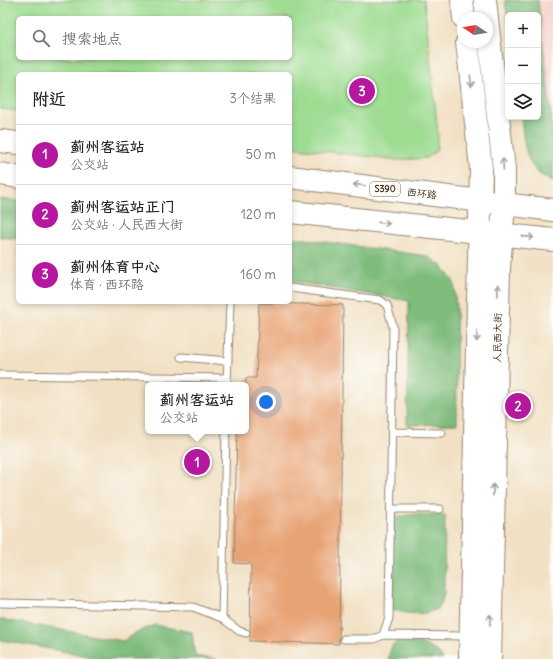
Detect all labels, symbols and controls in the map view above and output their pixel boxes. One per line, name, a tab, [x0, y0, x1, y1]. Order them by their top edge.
north arrow	[457, 12, 493, 48]
map controls	[505, 12, 541, 120]
button: +	[505, 12, 541, 48]
search box	[16, 16, 292, 60]
icon: search	[30, 27, 52, 49]
text: 搜索地点	[62, 29, 122, 48]
button: −	[505, 48, 541, 84]
one-way arrow	[467, 74, 475, 87]
pin: 3	[349, 76, 375, 106]
button: layers	[505, 84, 541, 120]
text: 附近	[32, 88, 66, 110]
text: 3个结果	[230, 90, 276, 107]
text: 蓟州客运站	[70, 137, 145, 156]
text: 1	[42, 146, 48, 163]
text: 50 m	[245, 146, 276, 163]
text: 公交站	[70, 156, 109, 173]
one-way arrow	[500, 158, 507, 171]
one-way arrow	[353, 181, 366, 189]
road number: S390	[370, 182, 400, 196]
street label: 西环路	[406, 185, 438, 202]
text: 蓟州客运站正门	[70, 197, 175, 216]
text: 2	[41, 206, 49, 223]
text: 120 m	[241, 206, 276, 223]
text: 公交站 · 人民西大街	[70, 216, 183, 233]
one-way arrow	[377, 219, 390, 226]
one-way arrow	[521, 234, 534, 241]
text: 蓟州体育中心	[70, 257, 160, 276]
text: 3	[41, 266, 49, 283]
text: 160 m	[240, 266, 276, 283]
text: 体育 · 西环路	[70, 276, 144, 293]
one-way arrow	[494, 284, 502, 297]
street label: 人民西大街	[491, 313, 504, 363]
one-way arrow	[473, 329, 480, 342]
popup	[145, 382, 249, 434]
text: 蓟州客运站	[159, 390, 235, 409]
pin: 2	[505, 391, 531, 421]
your location	[256, 392, 276, 412]
text: 公交站	[159, 409, 199, 426]
pin: 1	[184, 447, 210, 477]
one-way arrow	[490, 484, 497, 497]
one-way arrow	[486, 614, 494, 627]

